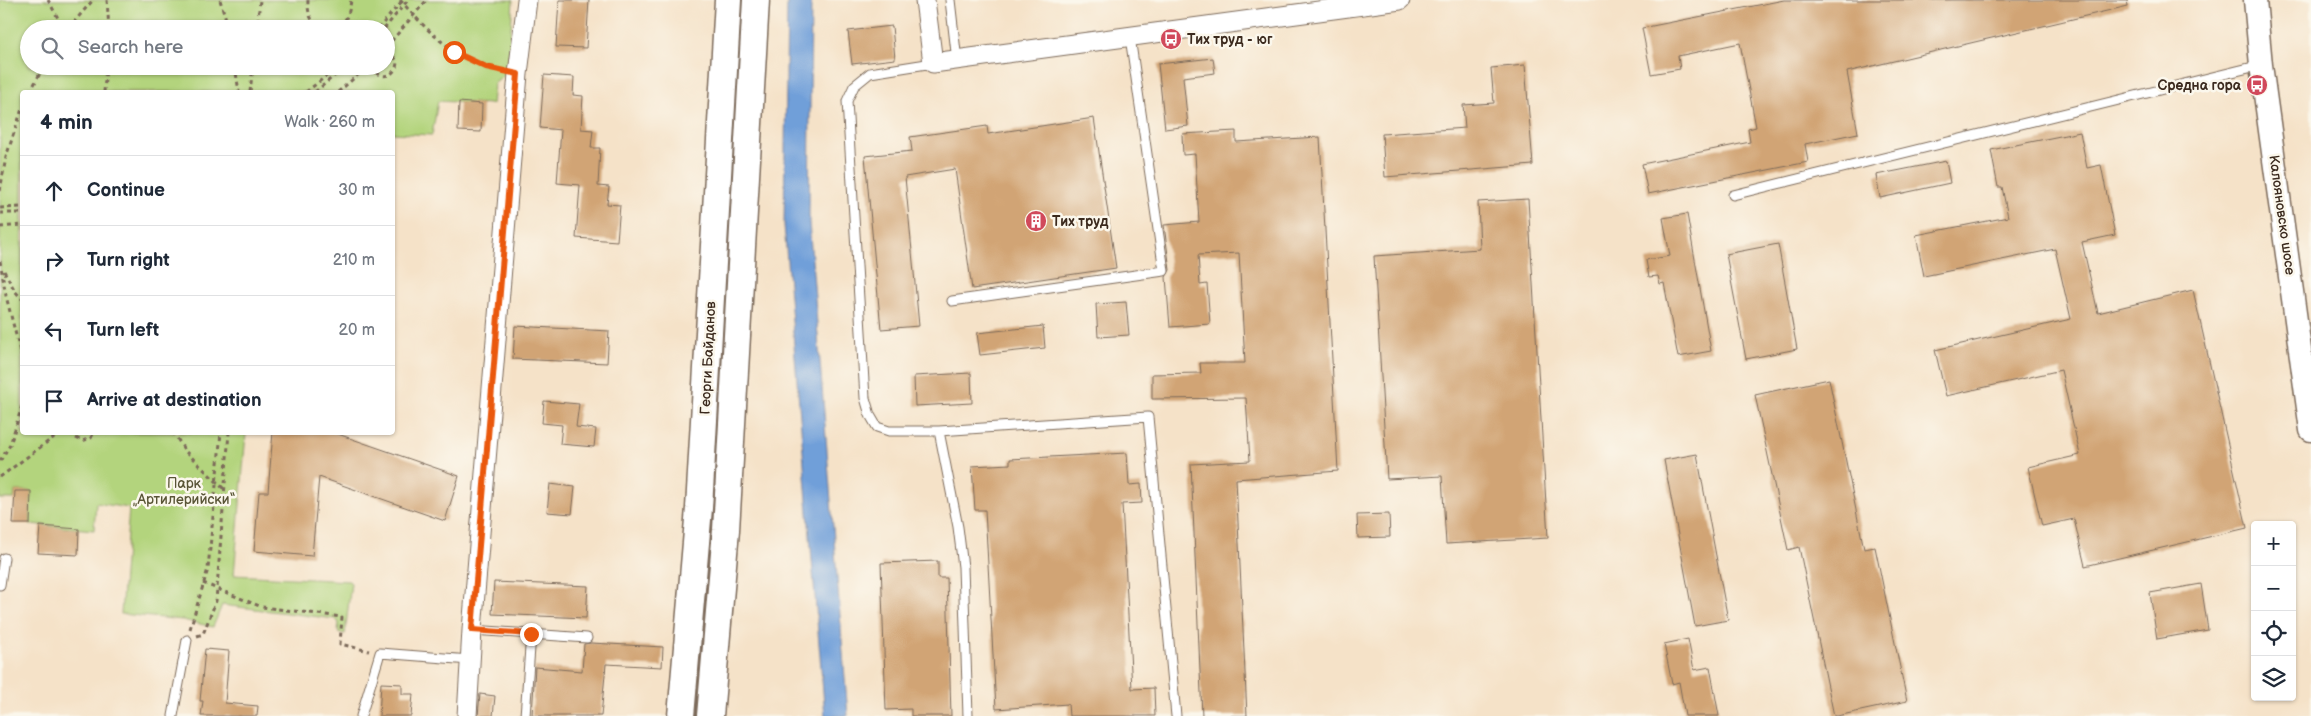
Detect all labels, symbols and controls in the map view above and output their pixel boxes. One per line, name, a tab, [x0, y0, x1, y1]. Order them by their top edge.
search box	[20, 20, 395, 75]
bus stop icon: Тих труд - юг	[1159, 27, 1183, 51]
place label: Тих труд - юг	[1187, 31, 1273, 48]
icon: search	[38, 34, 66, 62]
text: Search here	[78, 36, 183, 59]
route start	[443, 41, 466, 64]
bus stop icon: Средна гора	[2245, 73, 2269, 97]
place label: Средна гора	[2157, 77, 2242, 94]
text: 4 min	[40, 110, 93, 135]
text: Walk · 260 m	[284, 113, 375, 132]
street label: Калояновско шосе	[2265, 154, 2299, 276]
icon: ahead	[40, 177, 68, 205]
text: Continue	[87, 179, 165, 202]
text: 30 m	[338, 181, 375, 200]
building icon: Тих труд	[1024, 209, 1048, 233]
place label: Тих труд	[1052, 213, 1109, 230]
icon: right	[40, 247, 68, 275]
text: Turn right	[87, 249, 170, 272]
text: 210 m	[333, 251, 375, 270]
street label: Георги Байданов	[697, 300, 719, 415]
icon: left	[40, 317, 68, 345]
text: Turn left	[87, 319, 159, 342]
text: 20 m	[339, 321, 375, 340]
icon: arrive	[40, 387, 68, 415]
text: Arrive at destination	[87, 389, 262, 412]
park label: Парк „Артилерийски“	[133, 475, 236, 508]
map controls	[2251, 521, 2296, 701]
button: +	[2251, 521, 2296, 566]
button: −	[2251, 566, 2296, 611]
button: locate	[2251, 611, 2296, 656]
route end	[520, 623, 543, 646]
button: layers	[2251, 656, 2296, 701]

